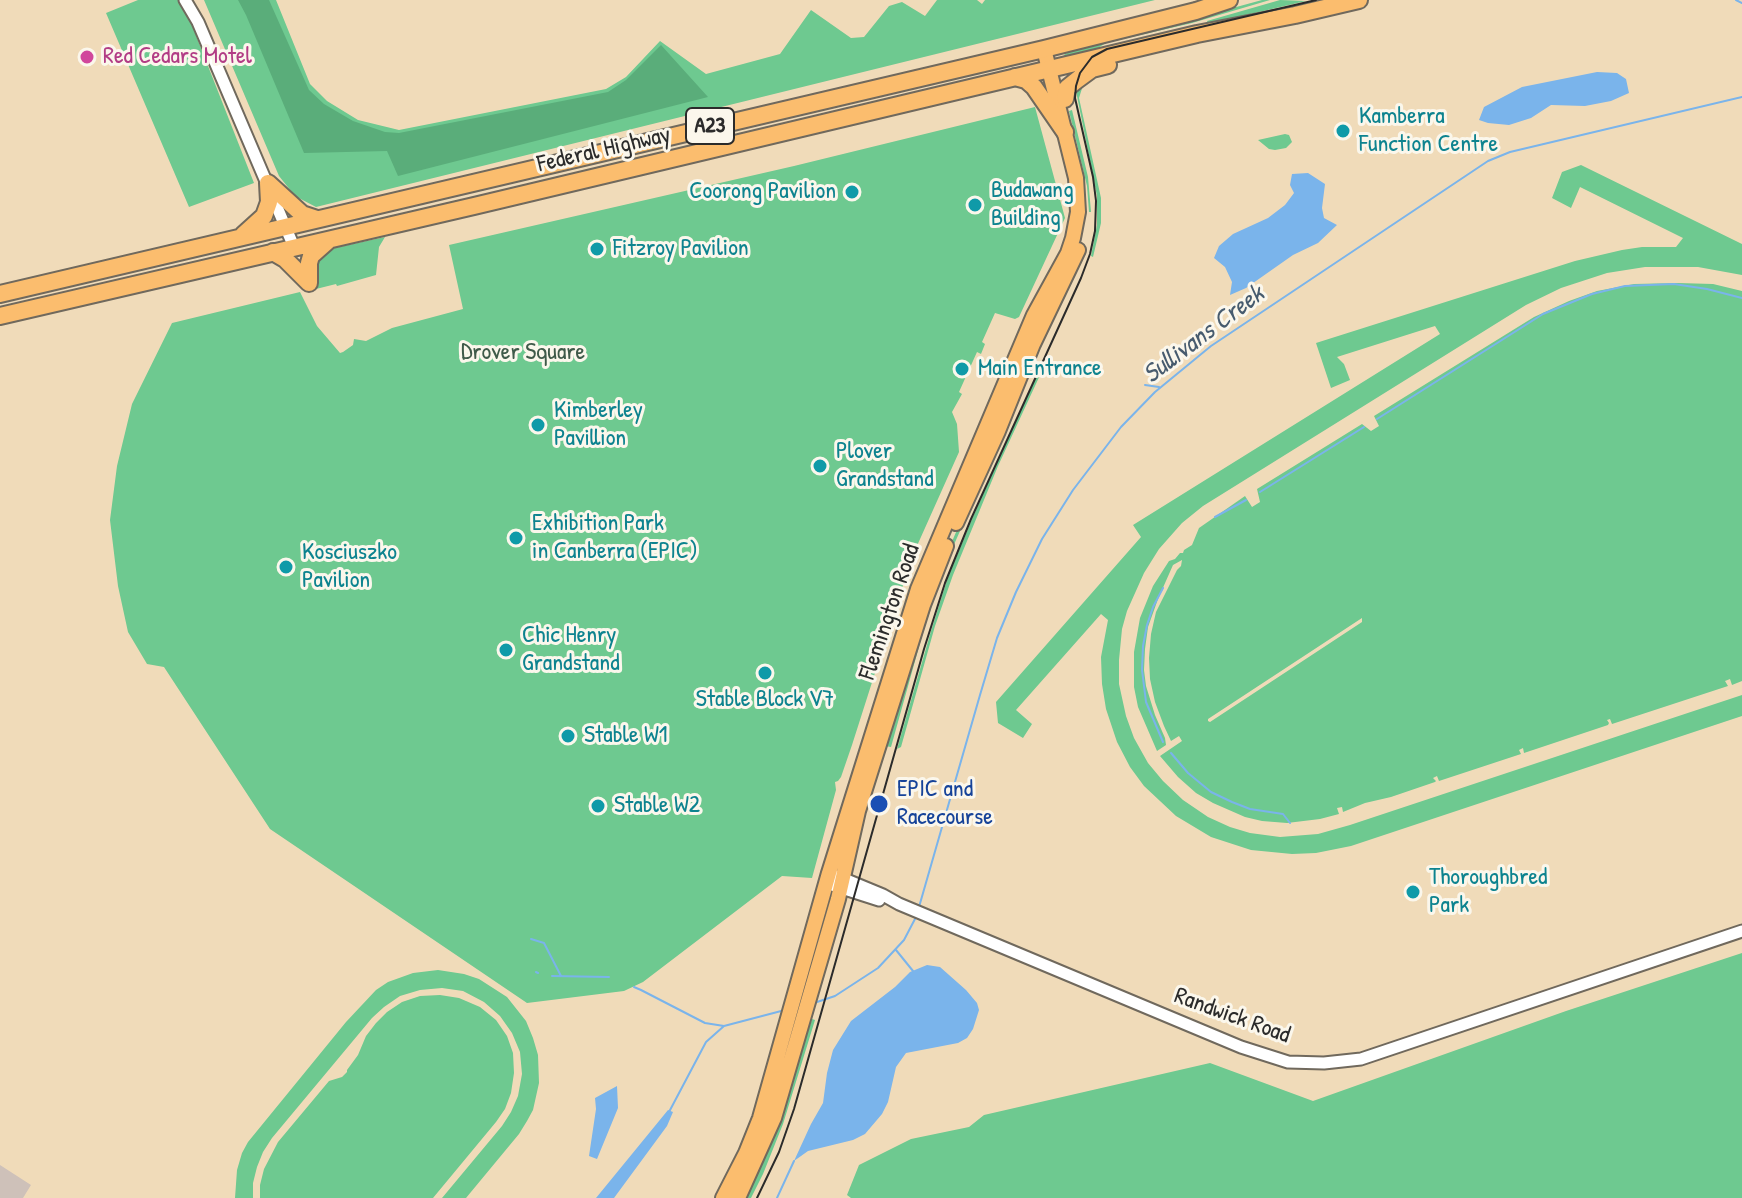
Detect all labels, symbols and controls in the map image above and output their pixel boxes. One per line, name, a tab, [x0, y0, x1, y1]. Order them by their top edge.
place label: Red Cedars Motel	[103, 43, 252, 71]
marker: Red Cedars Motel	[78, 48, 96, 66]
place label: Kamberra Function Centre	[1359, 103, 1498, 159]
road number: A23	[686, 108, 734, 144]
street label: Federal Highway	[534, 121, 674, 179]
marker: Kamberra Function Centre	[1334, 122, 1352, 140]
place label: Budawang Building	[991, 177, 1074, 233]
place label: Coorong Pavilion	[689, 178, 836, 206]
marker: Coorong Pavilion	[843, 183, 861, 201]
marker: Budawang Building	[966, 196, 984, 214]
place label: Fitzroy Pavilion	[613, 235, 749, 263]
marker: Fitzroy Pavilion	[588, 240, 606, 258]
water label: Sullivans Creek	[1137, 279, 1271, 391]
park label: Drover Square	[461, 339, 585, 367]
place label: Main Entrance	[978, 355, 1102, 383]
marker: Main Entrance	[953, 360, 971, 378]
place label: Kimberley Pavillion	[554, 397, 643, 453]
marker: Kimberley Pavillion	[529, 416, 547, 434]
place label: Plover Grandstand	[836, 438, 933, 494]
marker: Plover Grandstand	[811, 457, 829, 475]
place label: Exhibition Park in Canberra (EPIC)	[532, 510, 698, 566]
marker: Exhibition Park in Canberra (EPIC)	[507, 529, 525, 547]
place label: Kosciuszko Pavilion	[302, 539, 397, 595]
street label: Flemington Road	[853, 540, 927, 684]
marker: Kosciuszko Pavilion	[277, 558, 295, 576]
place label: Chic Henry Grandstand	[522, 622, 619, 678]
marker: Chic Henry Grandstand	[497, 641, 515, 659]
marker: Stable Block V7	[756, 664, 774, 682]
place label: Stable Block V7	[696, 686, 834, 714]
place label: Stable W1	[584, 722, 668, 750]
marker: Stable W1	[559, 727, 577, 745]
place label: EPIC and Racecourse	[897, 776, 993, 832]
place label: Stable W2	[614, 792, 700, 820]
marker: EPIC and Racecourse	[868, 793, 890, 815]
marker: Stable W2	[589, 797, 607, 815]
place label: Thoroughbred Park	[1429, 864, 1547, 920]
marker: Thoroughbred Park	[1404, 883, 1422, 901]
street label: Randwick Road	[1170, 982, 1294, 1050]

